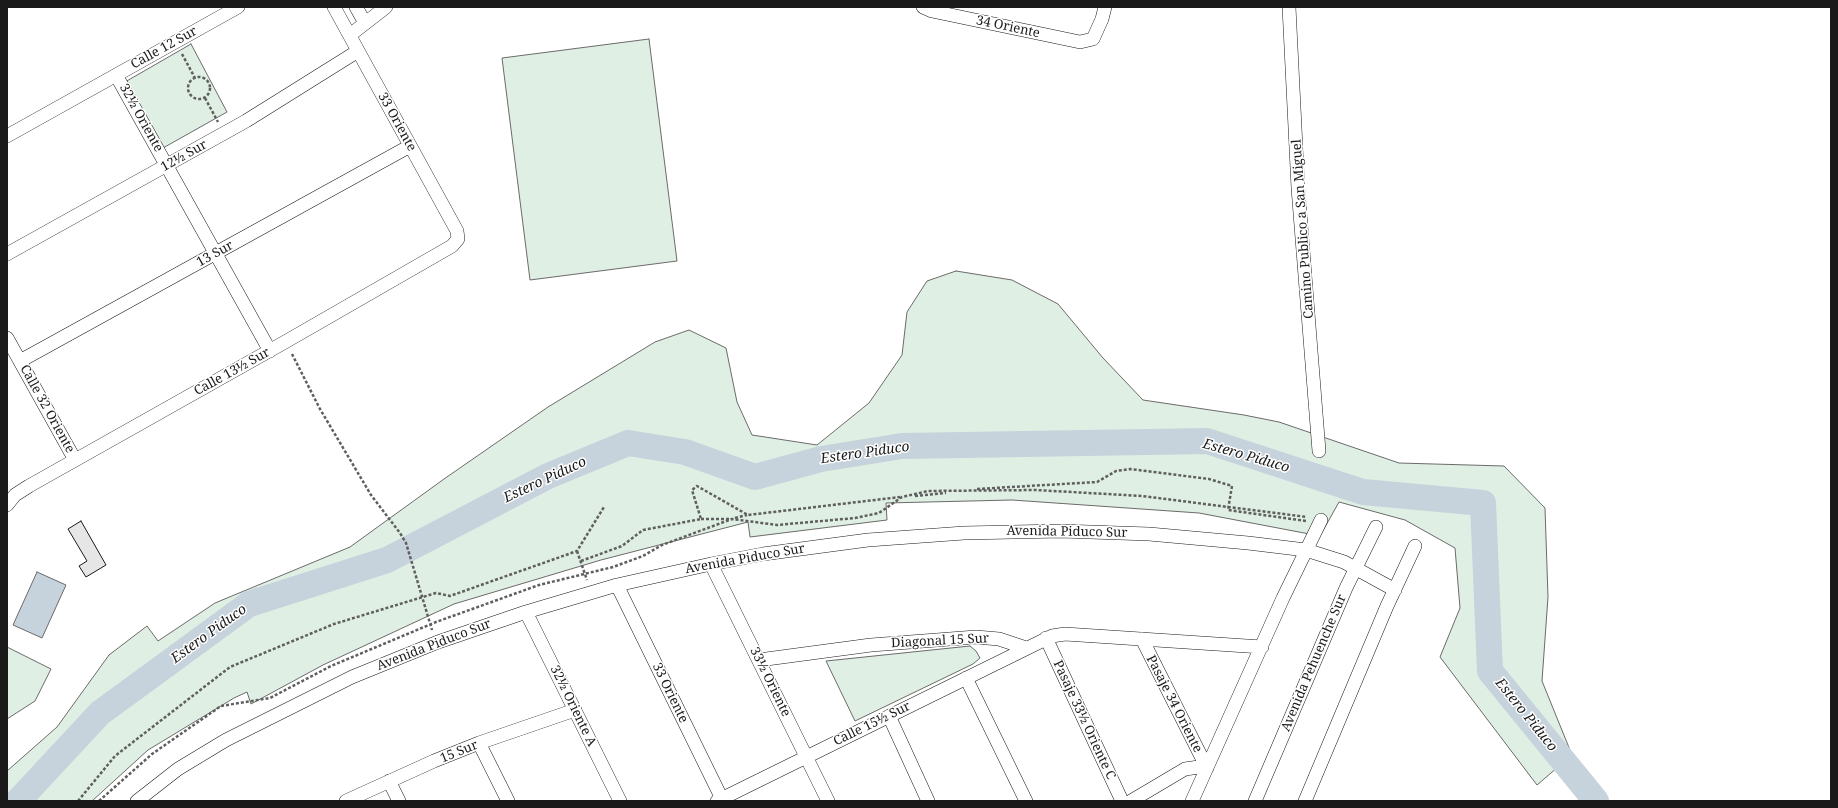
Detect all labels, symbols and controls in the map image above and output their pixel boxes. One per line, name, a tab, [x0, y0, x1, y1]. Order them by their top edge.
street label: 34 Oriente	[975, 13, 1041, 41]
street label: Calle 12 Sur	[128, 23, 200, 73]
street label: 32½ Oriente	[116, 81, 166, 155]
street label: 33 Oriente	[374, 90, 420, 154]
street label: 12½ Sur	[158, 137, 210, 175]
street label: Camino Publico a San Miguel	[1289, 139, 1317, 319]
street label: 13 Sur	[194, 238, 236, 270]
street label: Calle 13½ Sur	[191, 345, 273, 399]
street label: Calle 32 Oriente	[16, 362, 78, 456]
water label: Estero Piduco	[1201, 436, 1291, 476]
water label: Estero Piduco	[820, 438, 910, 468]
water label: Estero Piduco	[501, 453, 589, 507]
street label: Avenida Piduco Sur	[1006, 523, 1128, 541]
street label: Avenida Piduco Sur	[684, 541, 806, 577]
street label: Avenida Pehuenche Sur	[1278, 592, 1350, 734]
water label: Estero Piduco	[168, 601, 250, 667]
street label: Avenida Piduco Sur	[375, 616, 493, 674]
street label: Diagonal 15 Sur	[891, 631, 989, 651]
street label: 33½ Oriente	[746, 645, 794, 719]
street label: Pasaje 34 Oriente	[1143, 653, 1205, 755]
street label: Pasaje 33½ Oriente C	[1050, 658, 1118, 782]
street label: 33 Oriente	[649, 660, 691, 726]
street label: 32½ Oriente A	[547, 663, 599, 749]
water label: Estero Piduco	[1491, 675, 1561, 755]
street label: Calle 15½ Sur	[831, 699, 913, 749]
street label: 15 Sur	[438, 737, 480, 767]

